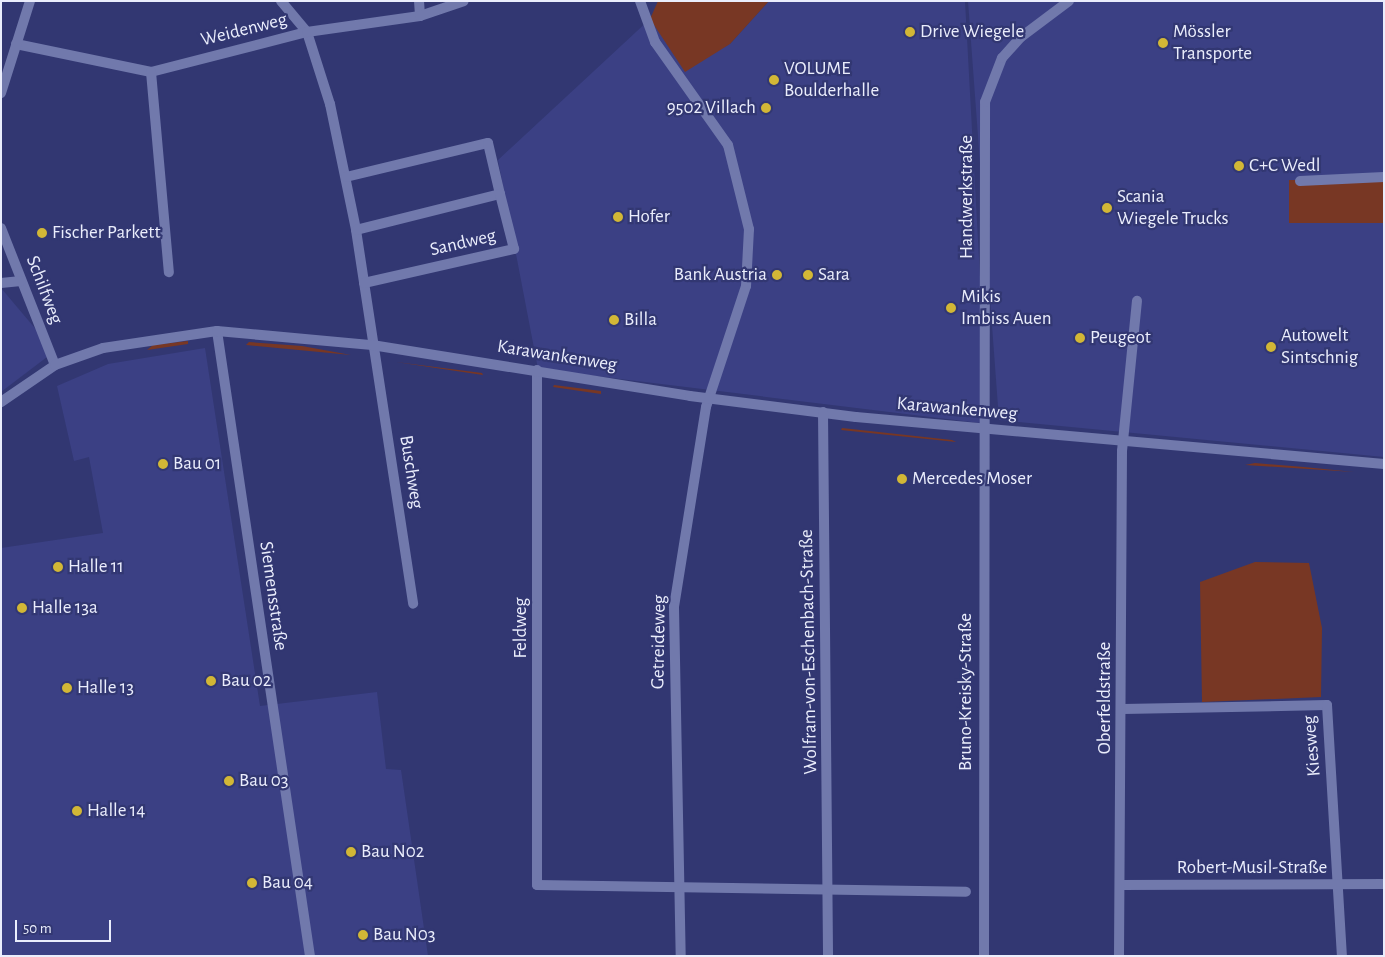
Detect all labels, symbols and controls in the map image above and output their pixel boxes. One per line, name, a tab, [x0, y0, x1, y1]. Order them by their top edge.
street label: Weidenweg	[199, 8, 289, 52]
place label: Drive Wiegele	[920, 21, 1024, 43]
place label: Mössler Transporte	[1173, 21, 1252, 65]
marker: Drive Wiegele	[904, 26, 916, 38]
marker: Mössler Transporte	[1157, 37, 1169, 49]
place label: VOLUME Boulderhalle	[784, 58, 879, 102]
marker: VOLUME Boulderhalle	[768, 74, 780, 86]
place label: 9502 Villach	[667, 97, 756, 119]
marker: 9502 Villach	[760, 102, 772, 114]
street label: Handwerkstraße	[956, 135, 978, 259]
place label: C+C Wedl	[1249, 155, 1320, 177]
marker: C+C Wedl	[1233, 160, 1245, 172]
place label: Scania Wiegele Trucks	[1117, 186, 1229, 230]
marker: Scania Wiegele Trucks	[1101, 202, 1113, 214]
place label: Hofer	[628, 206, 670, 228]
marker: Hofer	[612, 211, 624, 223]
place label: Fischer Parkett	[52, 222, 160, 244]
street label: Sandweg	[428, 224, 498, 262]
marker: Fischer Parkett	[36, 227, 48, 239]
street label: Schilfweg	[21, 253, 67, 327]
place label: Bank Austria	[674, 264, 767, 286]
place label: Sara	[818, 264, 850, 286]
marker: Bank Austria	[771, 269, 783, 281]
marker: Sara	[802, 269, 814, 281]
place label: Mikis Imbiss Auen	[961, 286, 1051, 330]
marker: Mikis Imbiss Auen	[945, 302, 957, 314]
place label: Billa	[624, 309, 657, 331]
marker: Billa	[608, 314, 620, 326]
place label: Autowelt Sintschnig	[1281, 325, 1358, 369]
place label: Peugeot	[1090, 327, 1151, 349]
marker: Peugeot	[1074, 332, 1086, 344]
street label: Karawankenweg	[495, 335, 619, 377]
marker: Autowelt Sintschnig	[1265, 341, 1277, 353]
street label: Karawankenweg	[896, 392, 1018, 426]
street label: Buschweg	[394, 434, 428, 510]
place label: Bau 01	[173, 453, 221, 475]
marker: Bau 01	[157, 458, 169, 470]
place label: Mercedes Moser	[912, 468, 1032, 490]
marker: Mercedes Moser	[896, 473, 908, 485]
street label: Wolfram-von-Eschenbach-Straße	[795, 529, 823, 775]
street label: Siemensstraße	[254, 540, 292, 652]
place label: Halle 11	[68, 556, 124, 578]
marker: Halle 11	[52, 561, 64, 573]
street label: Getreideweg	[647, 595, 671, 689]
place label: Halle 13a	[32, 597, 98, 619]
street label: Feldweg	[510, 597, 532, 659]
marker: Halle 13a	[16, 602, 28, 614]
street label: Bruno-Kreisky-Straße	[955, 613, 977, 771]
street label: Oberfeldstraße	[1094, 642, 1116, 754]
place label: Bau 02	[221, 670, 271, 692]
marker: Bau 02	[205, 675, 217, 687]
place label: Halle 13	[77, 677, 134, 699]
marker: Halle 13	[61, 682, 73, 694]
street label: Kiesweg	[1298, 715, 1326, 777]
place label: Bau 03	[239, 770, 289, 792]
marker: Bau 03	[223, 775, 235, 787]
place label: Halle 14	[87, 800, 145, 822]
marker: Halle 14	[71, 805, 83, 817]
place label: Bau N02	[361, 841, 424, 863]
marker: Bau N02	[345, 846, 357, 858]
street label: Robert-Musil-Straße	[1177, 857, 1327, 879]
place label: Bau 04	[262, 872, 313, 894]
marker: Bau 04	[246, 877, 258, 889]
scale bar	[18, 910, 114, 942]
text: 50 m	[23, 921, 52, 936]
place label: Bau N03	[373, 924, 436, 946]
marker: Bau N03	[357, 929, 369, 941]

